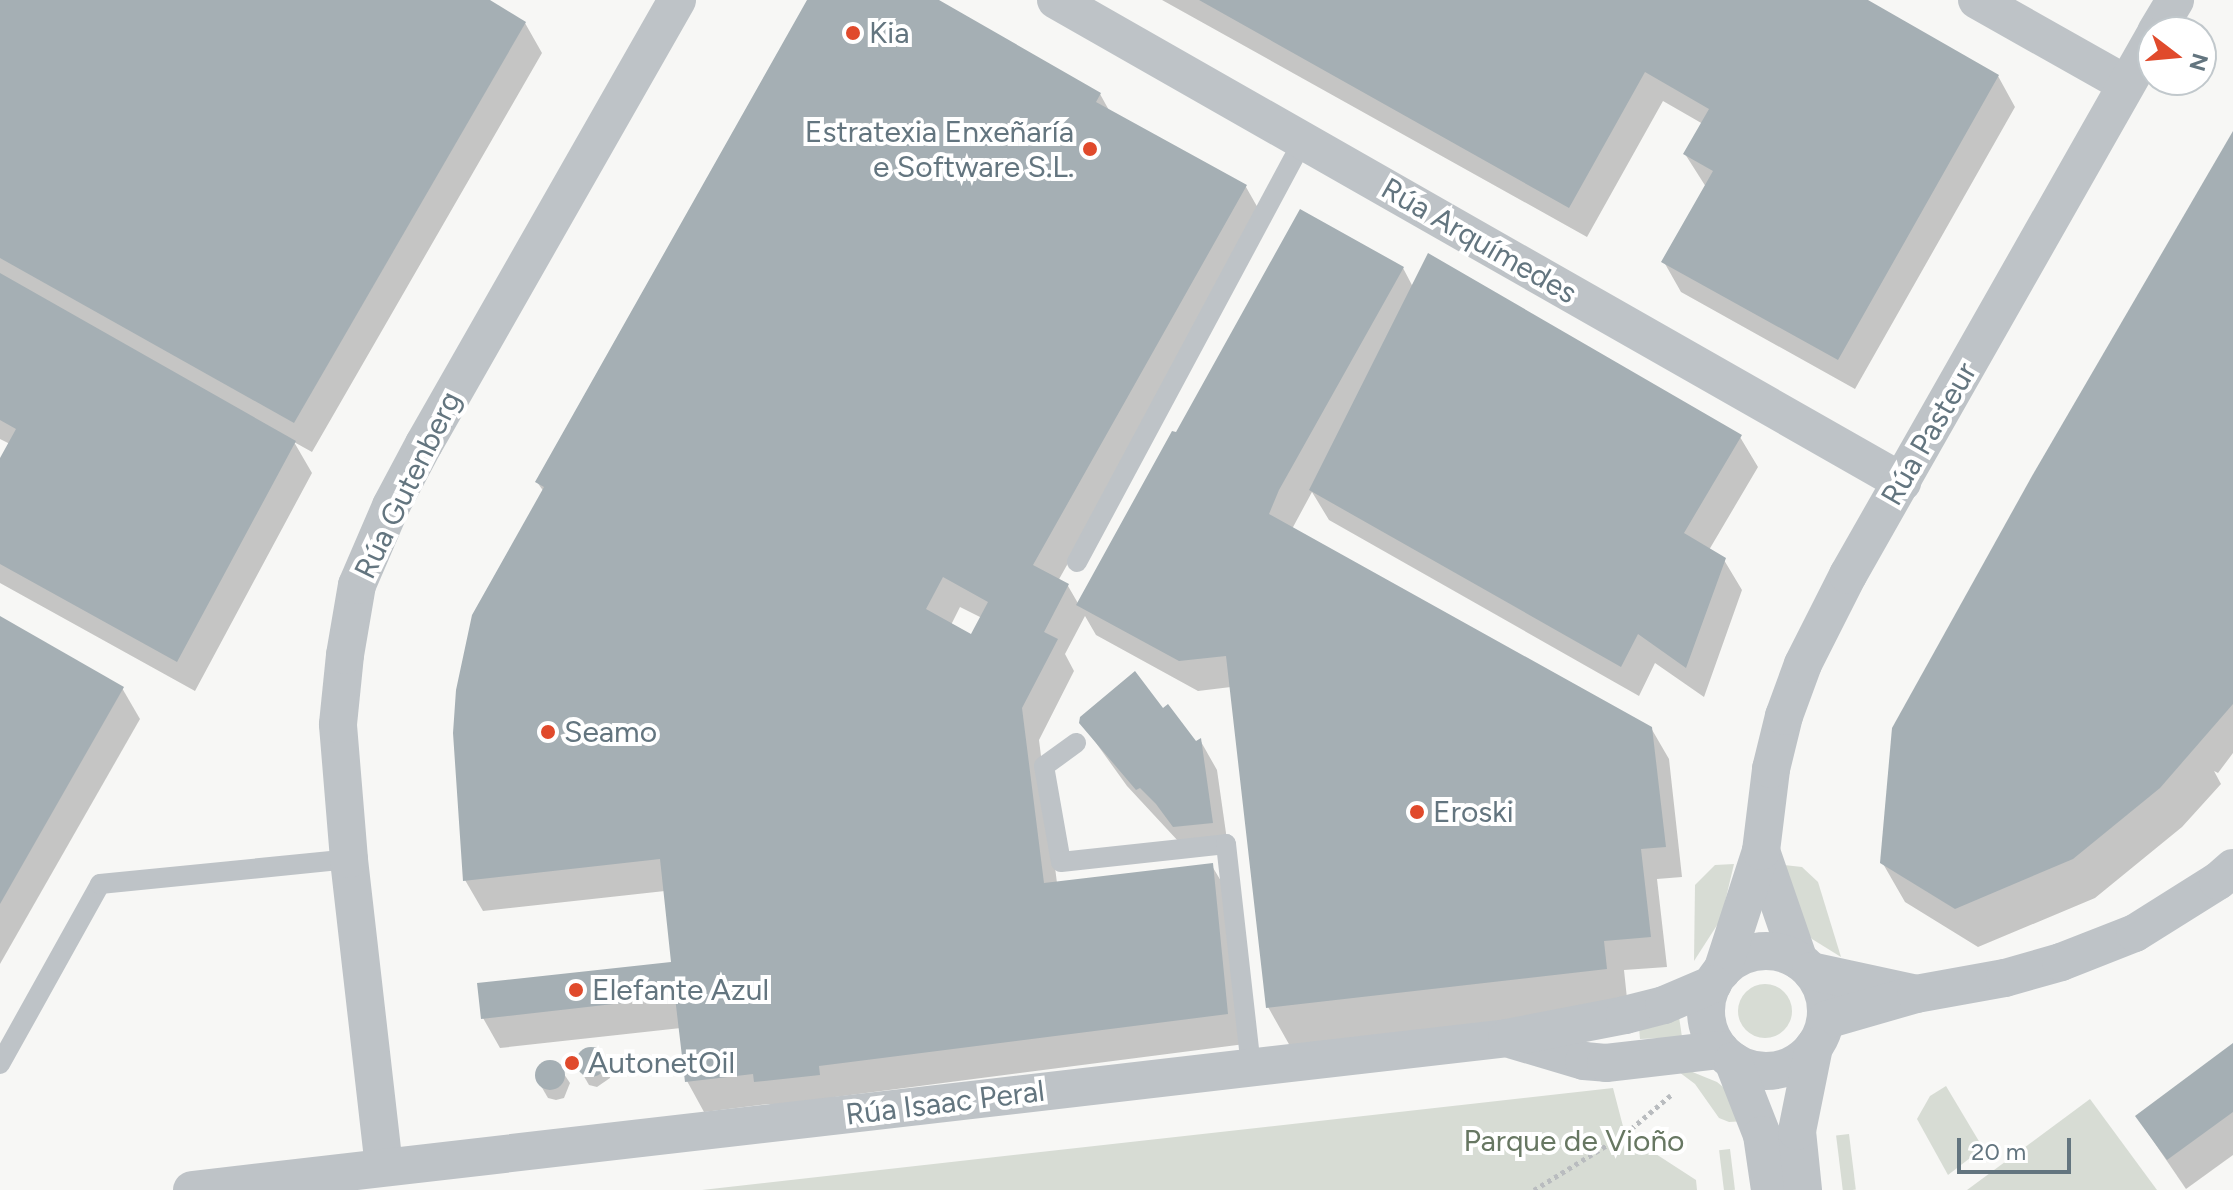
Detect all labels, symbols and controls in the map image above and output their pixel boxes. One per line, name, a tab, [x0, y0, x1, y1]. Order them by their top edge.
place label: Kia	[869, 15, 910, 51]
north arrow	[2137, 16, 2217, 96]
marker: Kia	[844, 24, 862, 42]
text: N	[2183, 50, 2214, 74]
place label: Estratexia Enxeñaría e Software S.L.	[805, 114, 1074, 184]
marker: Estratexia Enxeñaría e Software S.L.	[1081, 140, 1099, 158]
street label: Rúa Arquímedes	[1375, 171, 1583, 311]
street label: Rúa Pasteur	[1874, 356, 1984, 512]
street label: Rúa Gutenberg	[347, 385, 469, 585]
place label: Seamo	[564, 714, 657, 750]
marker: Seamo	[539, 723, 557, 741]
place label: Eroski	[1433, 794, 1514, 830]
marker: Eroski	[1408, 803, 1426, 821]
place label: Elefante Azul	[592, 972, 769, 1008]
marker: Elefante Azul	[567, 981, 585, 999]
place label: AutonetOil	[588, 1045, 735, 1081]
marker: AutonetOil	[563, 1054, 581, 1072]
street label: Rúa Isaac Peral	[844, 1073, 1046, 1133]
scale bar	[1961, 1122, 2075, 1172]
park label: Parque de Vioño	[1463, 1123, 1685, 1159]
text: 20 m	[1971, 1137, 2026, 1166]

